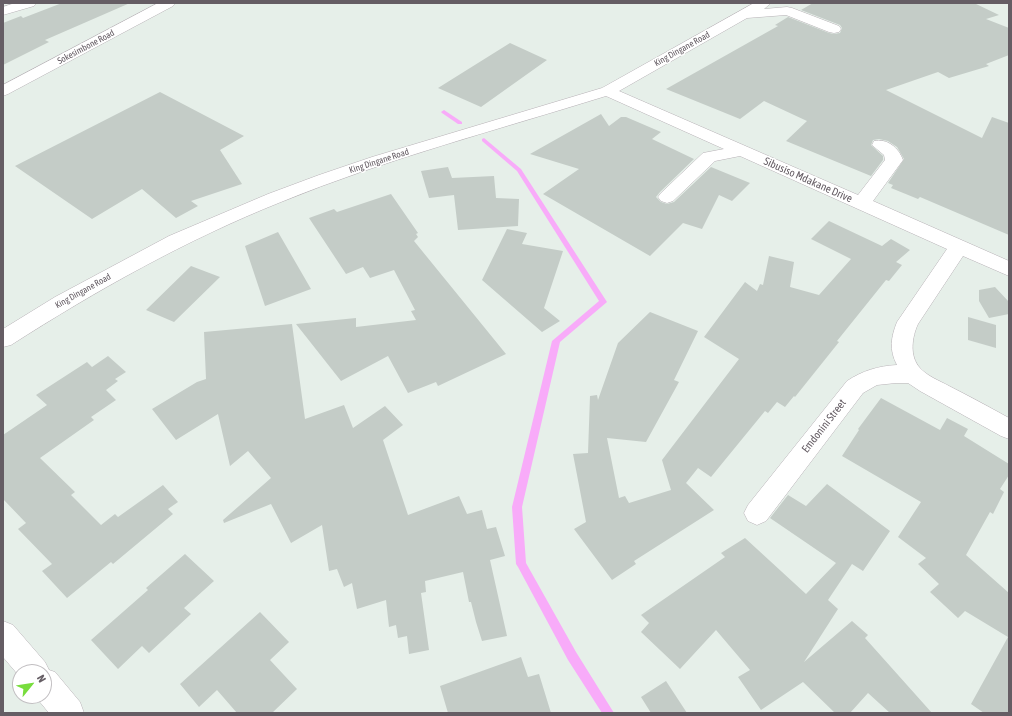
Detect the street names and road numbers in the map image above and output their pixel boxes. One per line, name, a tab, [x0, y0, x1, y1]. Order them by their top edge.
street label: Sokesimbone Road	[56, 27, 116, 67]
street label: King Dingane Road	[652, 29, 712, 69]
street label: King Dingane Road	[348, 146, 410, 176]
street label: Sibusiso Mdakane Drive	[762, 155, 854, 205]
street label: King Dingane Road	[53, 271, 113, 311]
street label: Emdonini Street	[799, 397, 849, 455]

